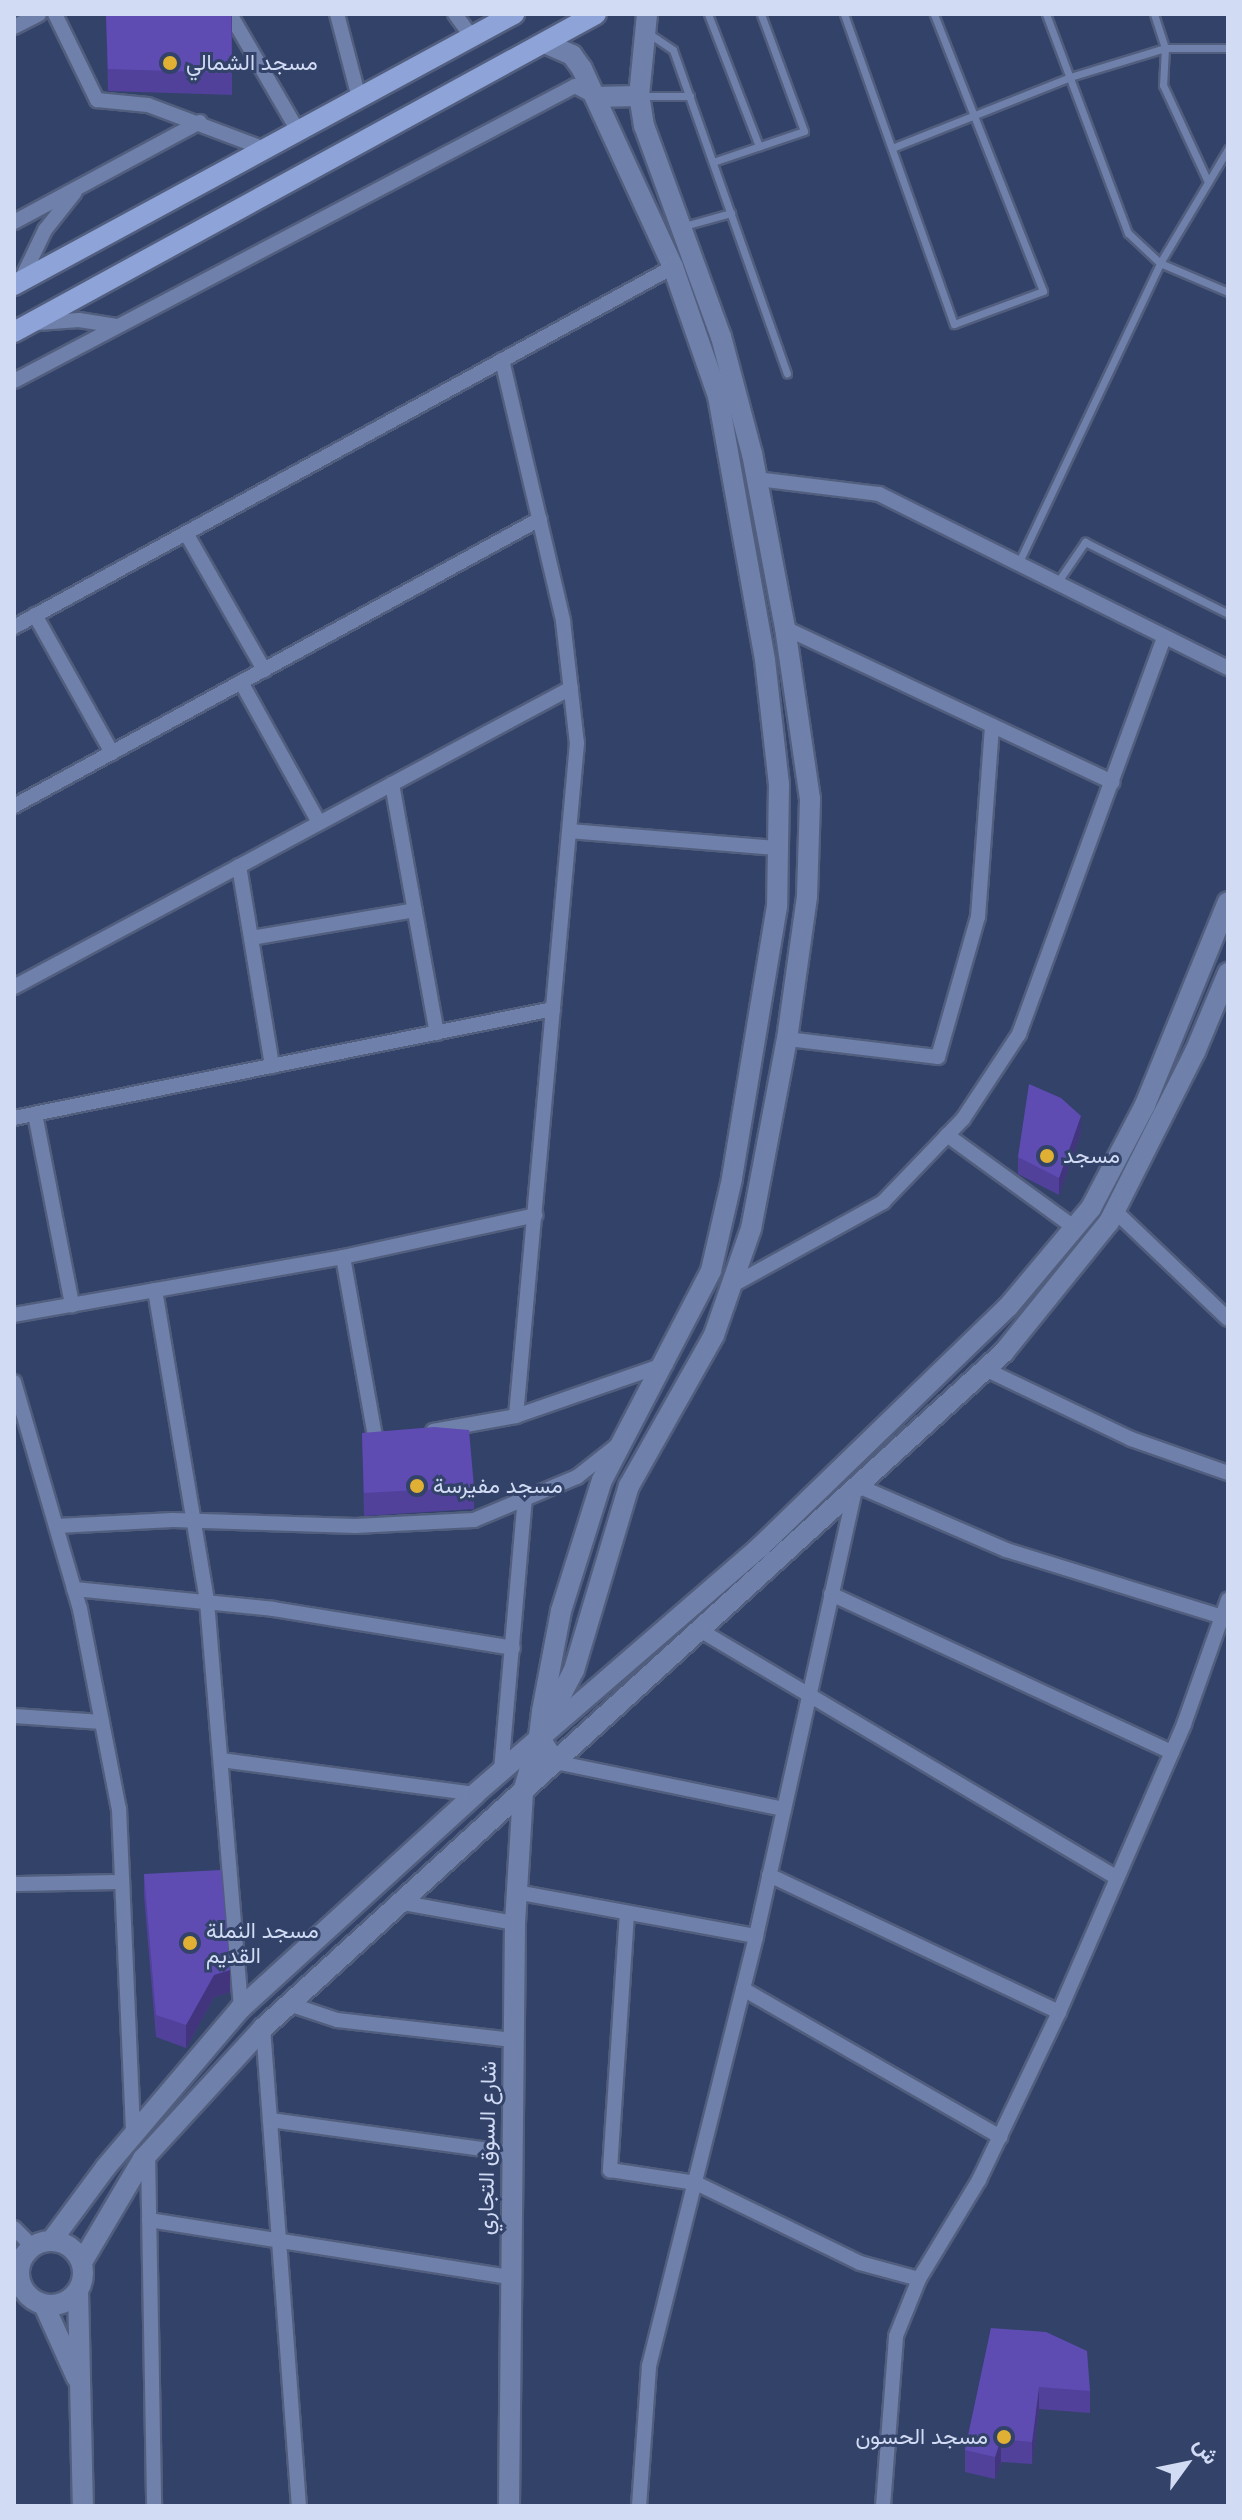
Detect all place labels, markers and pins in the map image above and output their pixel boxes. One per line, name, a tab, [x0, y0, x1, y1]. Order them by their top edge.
place label: مسجد الشمالي	[186, 50, 318, 76]
marker: مسجد الشمالي	[161, 54, 179, 72]
place label: مسجد	[1063, 1143, 1120, 1169]
marker: مسجد	[1038, 1147, 1056, 1165]
place label: مسجد مفيرسة	[433, 1473, 563, 1499]
marker: مسجد مفيرسة	[408, 1477, 426, 1495]
place label: مسجد النملة القديم	[206, 1917, 319, 1968]
marker: مسجد النملة القديم	[181, 1934, 199, 1952]
place label: مسجد الحسون	[855, 2424, 988, 2450]
marker: مسجد الحسون	[995, 2428, 1013, 2446]

